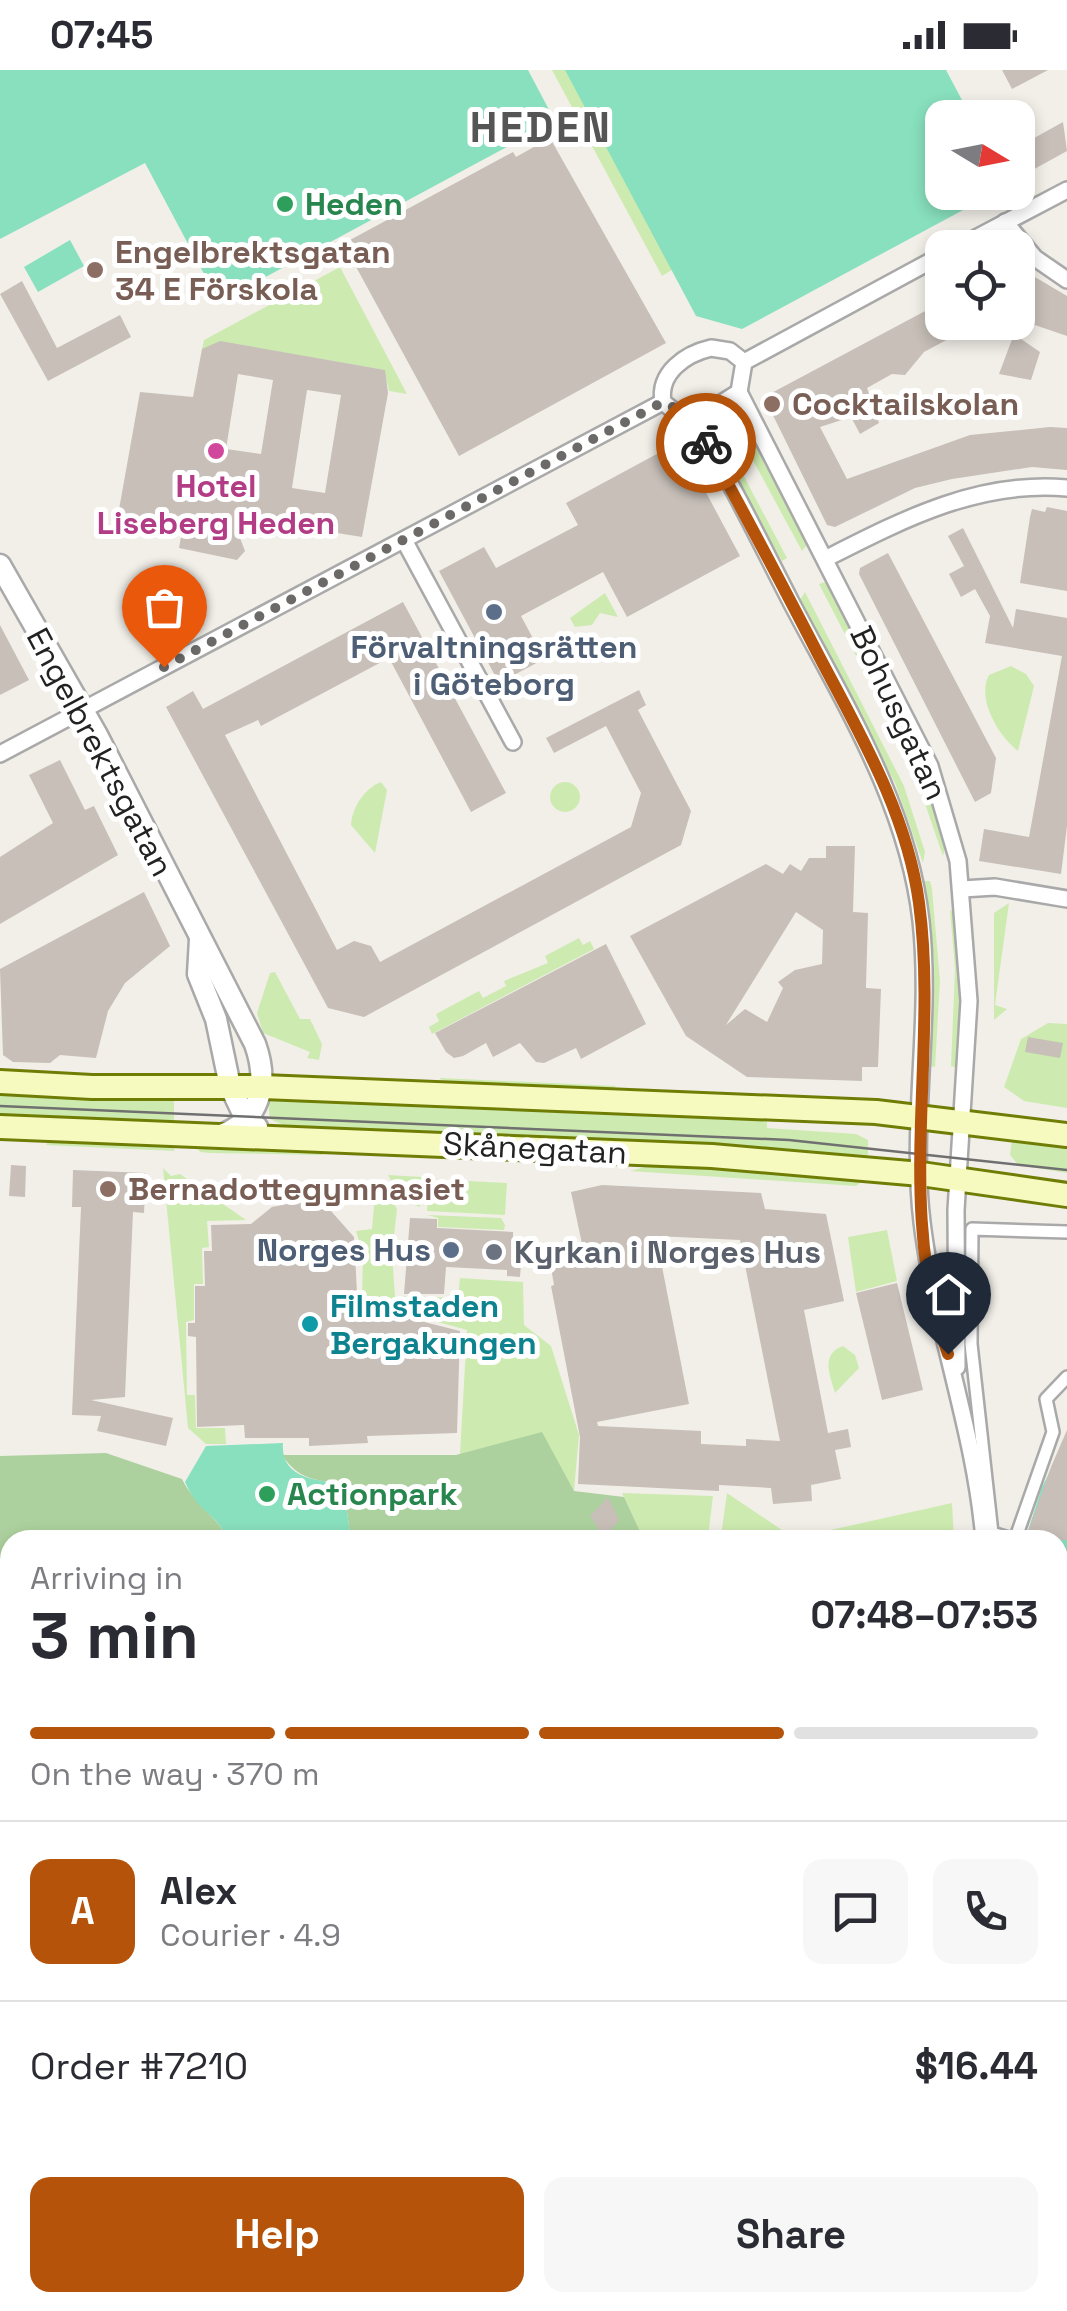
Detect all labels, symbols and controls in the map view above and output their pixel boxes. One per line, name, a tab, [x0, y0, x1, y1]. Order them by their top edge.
text: 07:45	[50, 11, 153, 59]
north arrow	[925, 100, 1035, 210]
map controls	[925, 100, 1035, 340]
district label: HEDEN	[470, 101, 612, 154]
place label: Heden	[305, 184, 403, 224]
marker: Heden	[274, 193, 296, 215]
button: locate	[925, 230, 1035, 340]
place label: Engelbrektsgatan 34 E Förskola	[115, 232, 391, 309]
marker: Engelbrektsgatan 34 E Förskola	[84, 259, 106, 281]
place label: Cocktailskolan	[792, 384, 1019, 424]
courier	[656, 393, 756, 493]
marker: Cocktailskolan	[761, 393, 783, 415]
icon: bike	[679, 416, 734, 471]
marker: Hotel Liseberg Heden	[205, 440, 227, 462]
place label: Hotel Liseberg Heden	[97, 466, 335, 543]
pin	[122, 565, 207, 668]
icon: bag	[137, 580, 192, 635]
marker: Förvaltningsrätten i Göteborg	[483, 601, 505, 623]
street label: Bohusgatan	[841, 620, 957, 806]
street label: Engelbrektsgatan	[18, 621, 182, 883]
place label: Förvaltningsrätten i Göteborg	[350, 627, 638, 704]
street label: Skånegatan	[442, 1123, 628, 1173]
place label: Bernadottegymnasiet	[128, 1169, 465, 1209]
marker: Bernadottegymnasiet	[97, 1178, 119, 1200]
place label: Norges Hus	[257, 1230, 431, 1270]
place label: Kyrkan i Norges Hus	[514, 1232, 821, 1272]
marker: Norges Hus	[440, 1239, 462, 1261]
marker: Kyrkan i Norges Hus	[483, 1241, 505, 1263]
pin	[906, 1252, 991, 1355]
icon: home	[921, 1267, 976, 1322]
place label: Filmstaden Bergakungen	[330, 1286, 537, 1363]
marker: Filmstaden Bergakungen	[299, 1313, 321, 1335]
place label: Actionpark	[287, 1474, 458, 1514]
marker: Actionpark	[256, 1483, 278, 1505]
text: Arriving in	[30, 1558, 183, 1598]
text: 07:48–07:53	[810, 1591, 1038, 1639]
text: 3 min	[30, 1594, 199, 1677]
text: On the way · 370 m	[30, 1754, 320, 1794]
button: chat	[803, 1859, 908, 1964]
button: phone	[933, 1859, 1038, 1964]
text: Alex	[160, 1867, 237, 1915]
text: A	[70, 1887, 95, 1935]
text: Courier · 4.9	[160, 1915, 341, 1955]
text: Order #7210	[30, 2042, 248, 2090]
text: $16.44	[915, 2042, 1038, 2090]
button: Help	[30, 2177, 524, 2292]
button: Share	[544, 2177, 1038, 2292]

